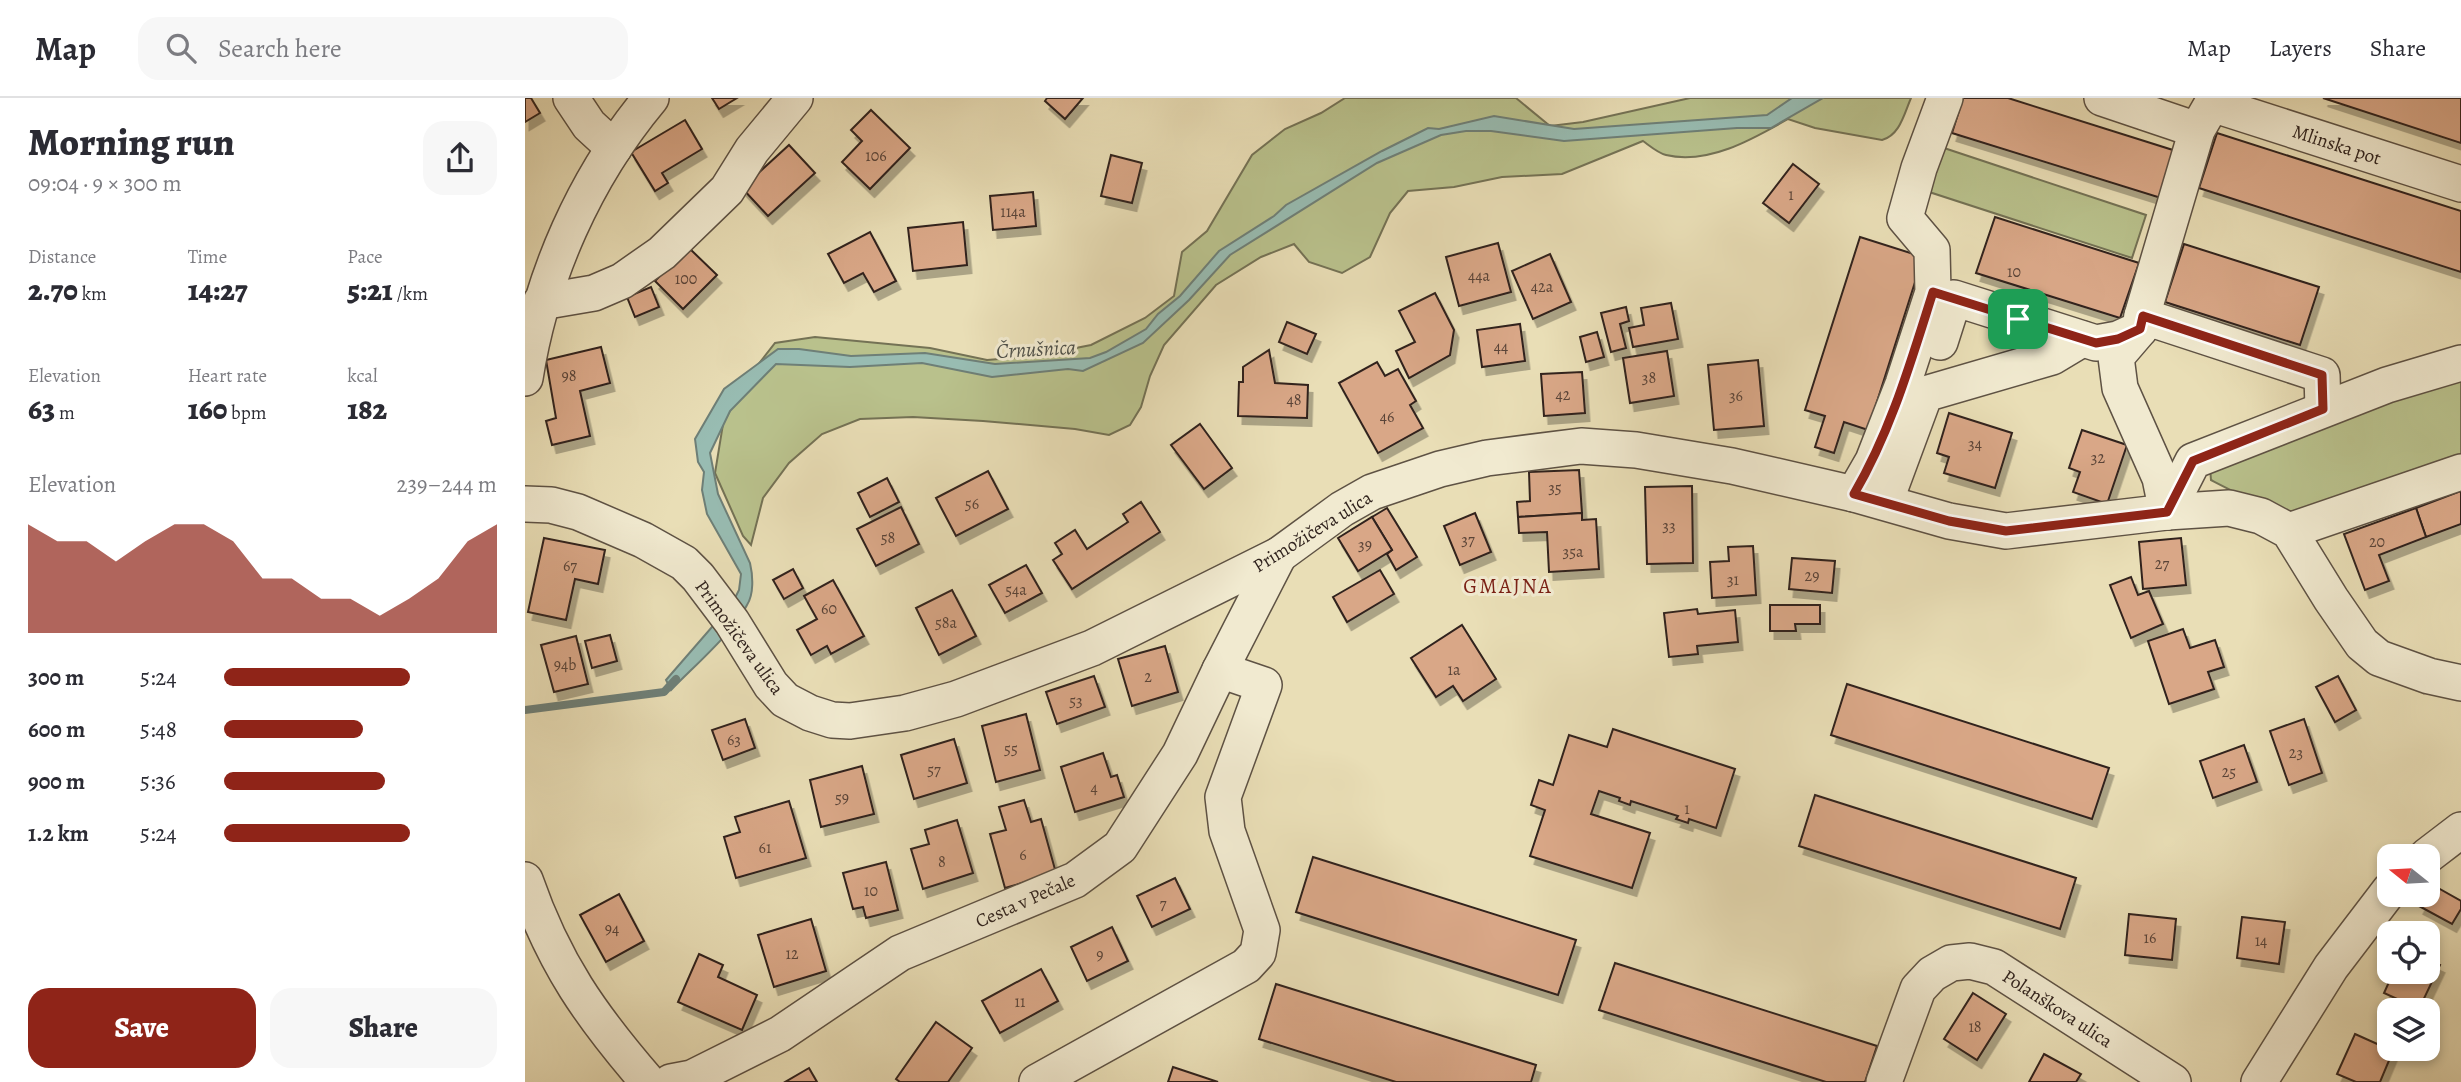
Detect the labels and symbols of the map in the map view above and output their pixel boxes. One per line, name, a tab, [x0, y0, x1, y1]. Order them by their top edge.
street label: Mlinska pot	[2289, 118, 2384, 171]
house number: 106	[865, 145, 887, 167]
house number: 1	[1788, 184, 1794, 206]
house number: 114a	[1000, 201, 1026, 223]
house number: 10	[2007, 261, 2021, 283]
house number: 44a	[1468, 265, 1491, 287]
house number: 100	[675, 268, 697, 290]
house number: 42a	[1531, 276, 1554, 298]
pin	[1988, 289, 2048, 349]
water label: Črnušnica	[995, 333, 1077, 365]
house number: 44	[1494, 336, 1508, 358]
house number: 98	[561, 365, 577, 387]
house number: 38	[1642, 367, 1656, 389]
house number: 42	[1556, 384, 1571, 406]
house number: 36	[1729, 385, 1743, 407]
house number: 48	[1286, 389, 1302, 411]
house number: 46	[1380, 406, 1394, 428]
house number: 34	[1968, 433, 1982, 455]
house number: 32	[2091, 447, 2106, 469]
house number: 35	[1548, 477, 1562, 499]
street label: Primožičeva ulica	[1248, 485, 1377, 579]
house number: 56	[965, 493, 979, 515]
house number: 33	[1662, 515, 1676, 537]
house number: 58	[881, 527, 895, 549]
house number: 37	[1461, 529, 1475, 551]
house number: 20	[2369, 531, 2385, 553]
house number: 39	[1358, 534, 1372, 556]
house number: 35a	[1563, 541, 1584, 563]
house number: 27	[2155, 553, 2169, 575]
house number: 67	[563, 555, 577, 577]
house number: 29	[1805, 565, 1819, 587]
house number: 31	[1727, 569, 1740, 591]
district label: GMAJNA	[1463, 572, 1553, 600]
street label: Primožičeva ulica	[689, 575, 790, 700]
house number: 54a	[1005, 579, 1027, 601]
house number: 60	[821, 598, 837, 620]
house number: 58a	[935, 612, 958, 634]
house number: 94b	[554, 654, 576, 676]
house number: 1a	[1448, 659, 1461, 681]
house number: 2	[1144, 666, 1152, 688]
house number: 53	[1069, 690, 1083, 712]
house number: 63	[727, 729, 741, 751]
house number: 55	[1004, 738, 1018, 760]
house number: 23	[2289, 742, 2303, 764]
house number: 57	[927, 759, 941, 781]
house number: 25	[2222, 761, 2236, 783]
house number: 4	[1090, 777, 1098, 799]
house number: 59	[835, 787, 849, 809]
house number: 1	[1684, 798, 1690, 820]
house number: 61	[759, 837, 772, 859]
house number: 6	[1019, 844, 1027, 866]
north arrow	[2377, 844, 2439, 906]
house number: 8	[938, 851, 946, 873]
street label: Cesta v Pečale	[971, 867, 1079, 935]
house number: 10	[864, 880, 878, 902]
house number: 7	[1160, 893, 1167, 915]
house number: 94	[605, 918, 619, 940]
house number: 16	[2144, 927, 2156, 949]
house number: 14	[2255, 930, 2267, 952]
house number: 12	[785, 943, 799, 965]
house number: 9	[1096, 944, 1104, 966]
street label: Polanškova ulica	[1997, 963, 2118, 1054]
house number: 11	[1015, 991, 1026, 1013]
house number: 18	[1968, 1016, 1982, 1038]

